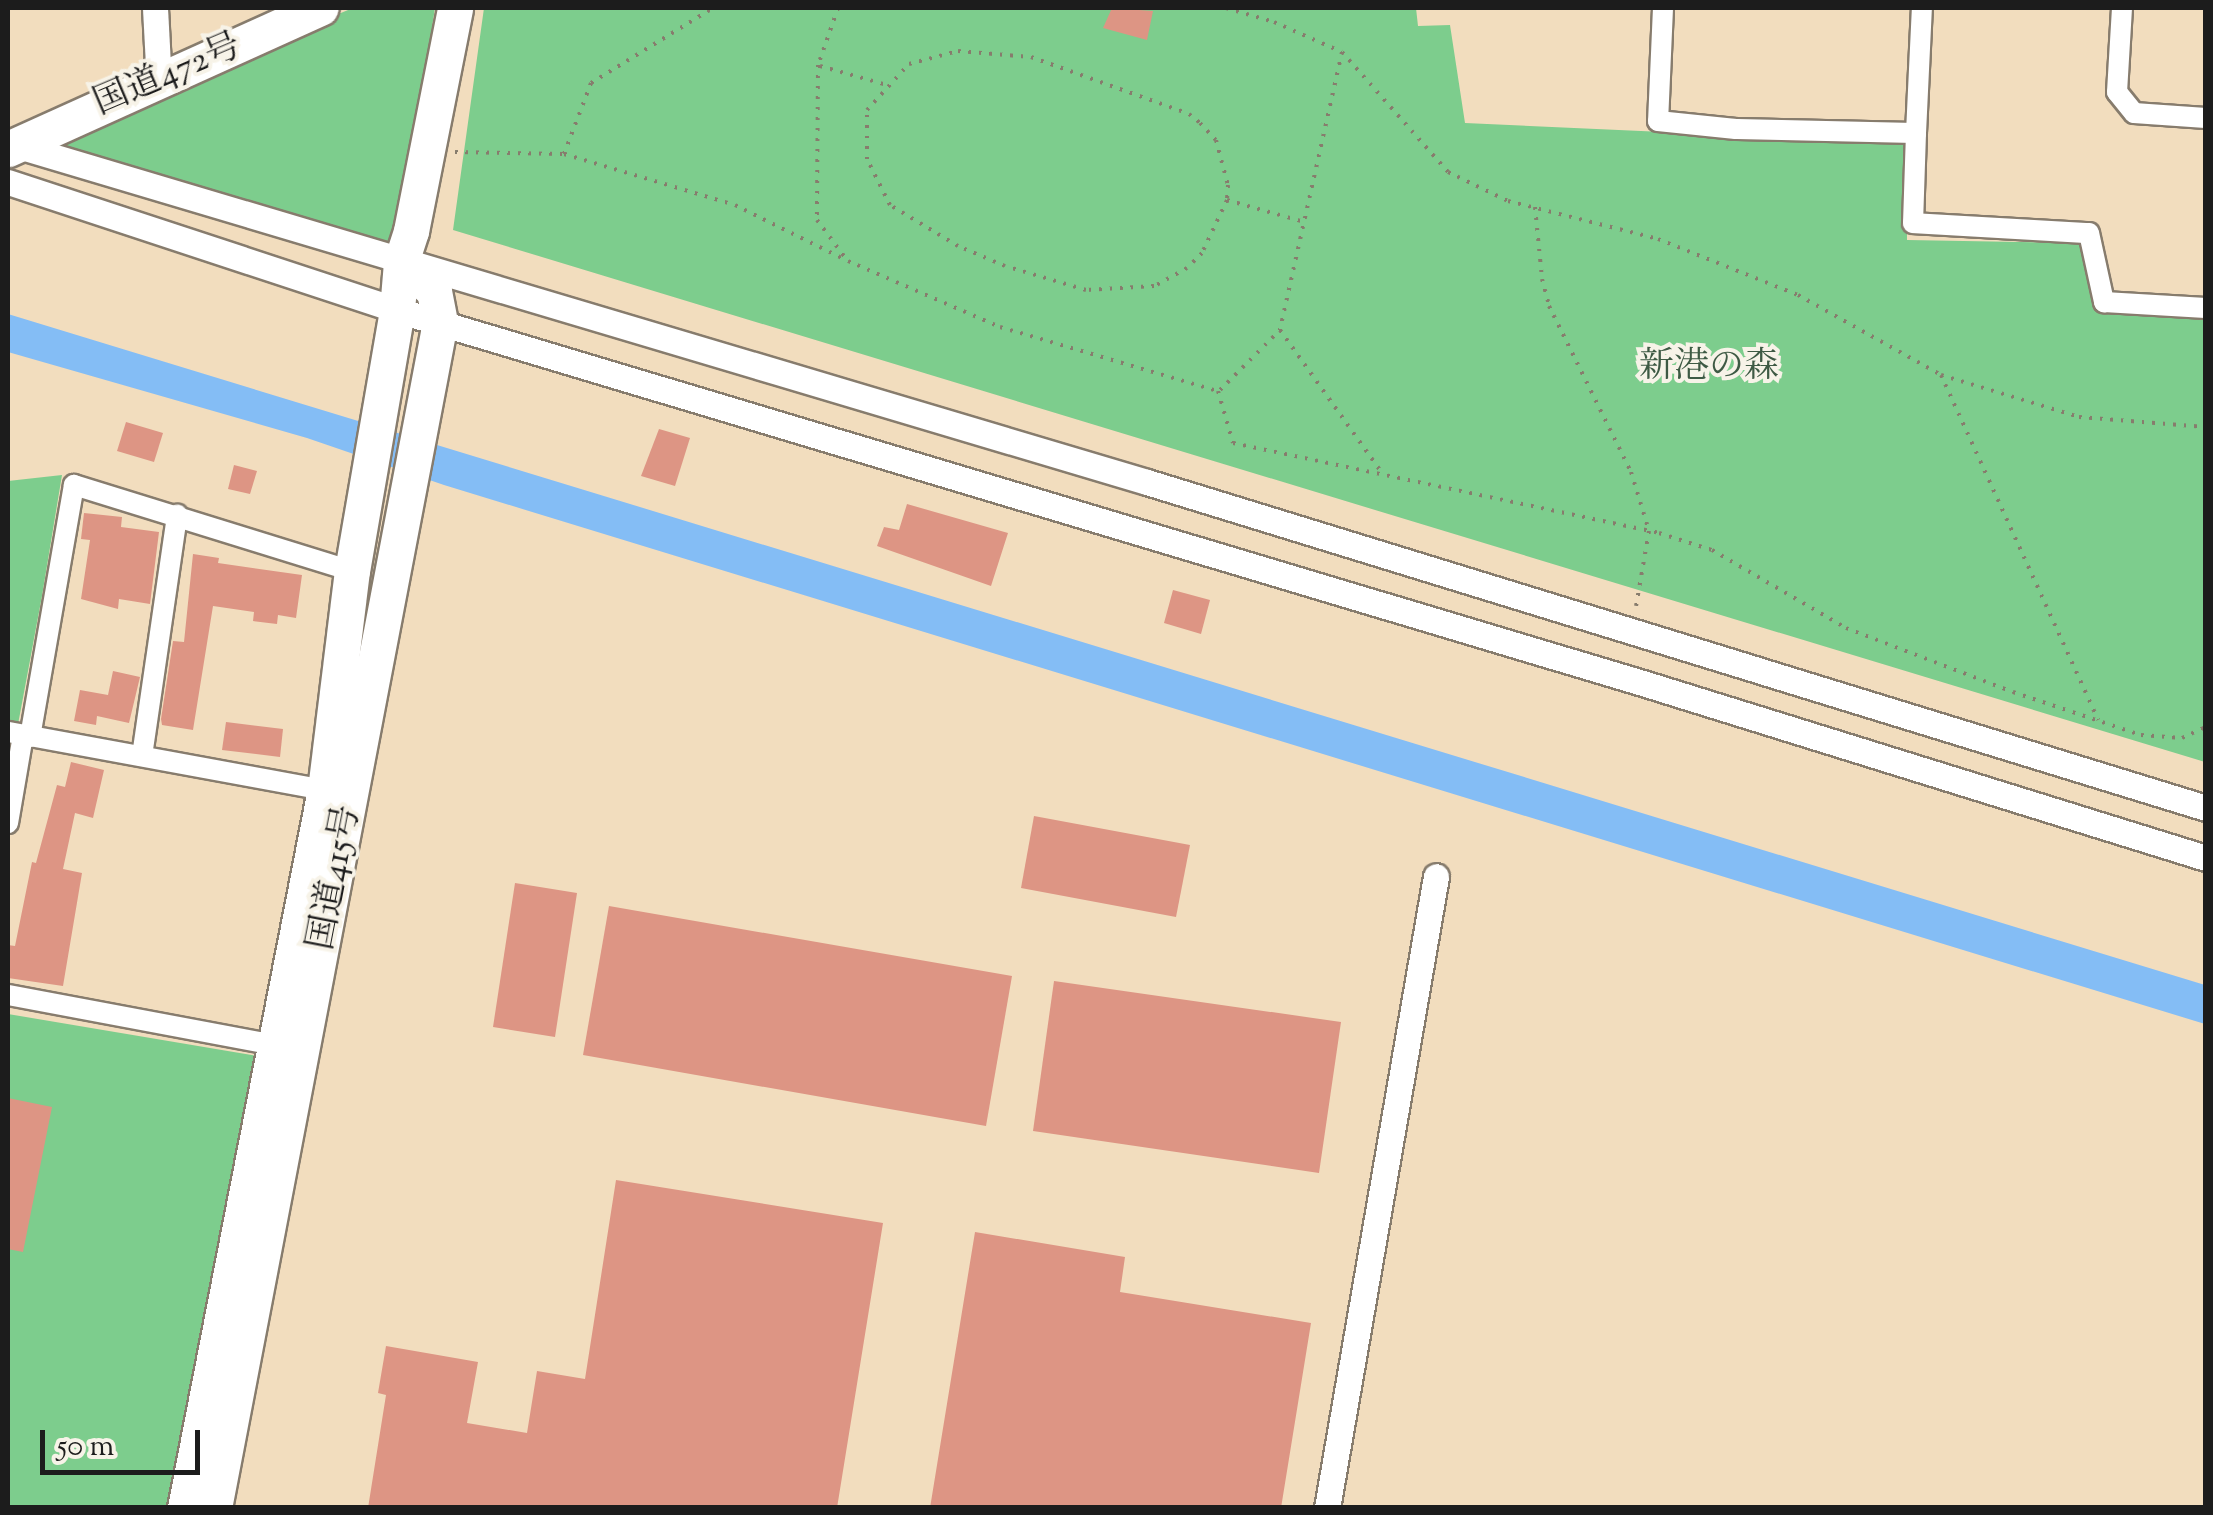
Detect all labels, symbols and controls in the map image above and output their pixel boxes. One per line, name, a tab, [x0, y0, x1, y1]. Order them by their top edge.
street label: 国道472号	[88, 26, 248, 126]
park label: 新港の森	[1639, 347, 1779, 389]
street label: 国道415号	[301, 802, 371, 954]
scale bar	[45, 1410, 205, 1472]
text: 50 m	[57, 1426, 114, 1469]

